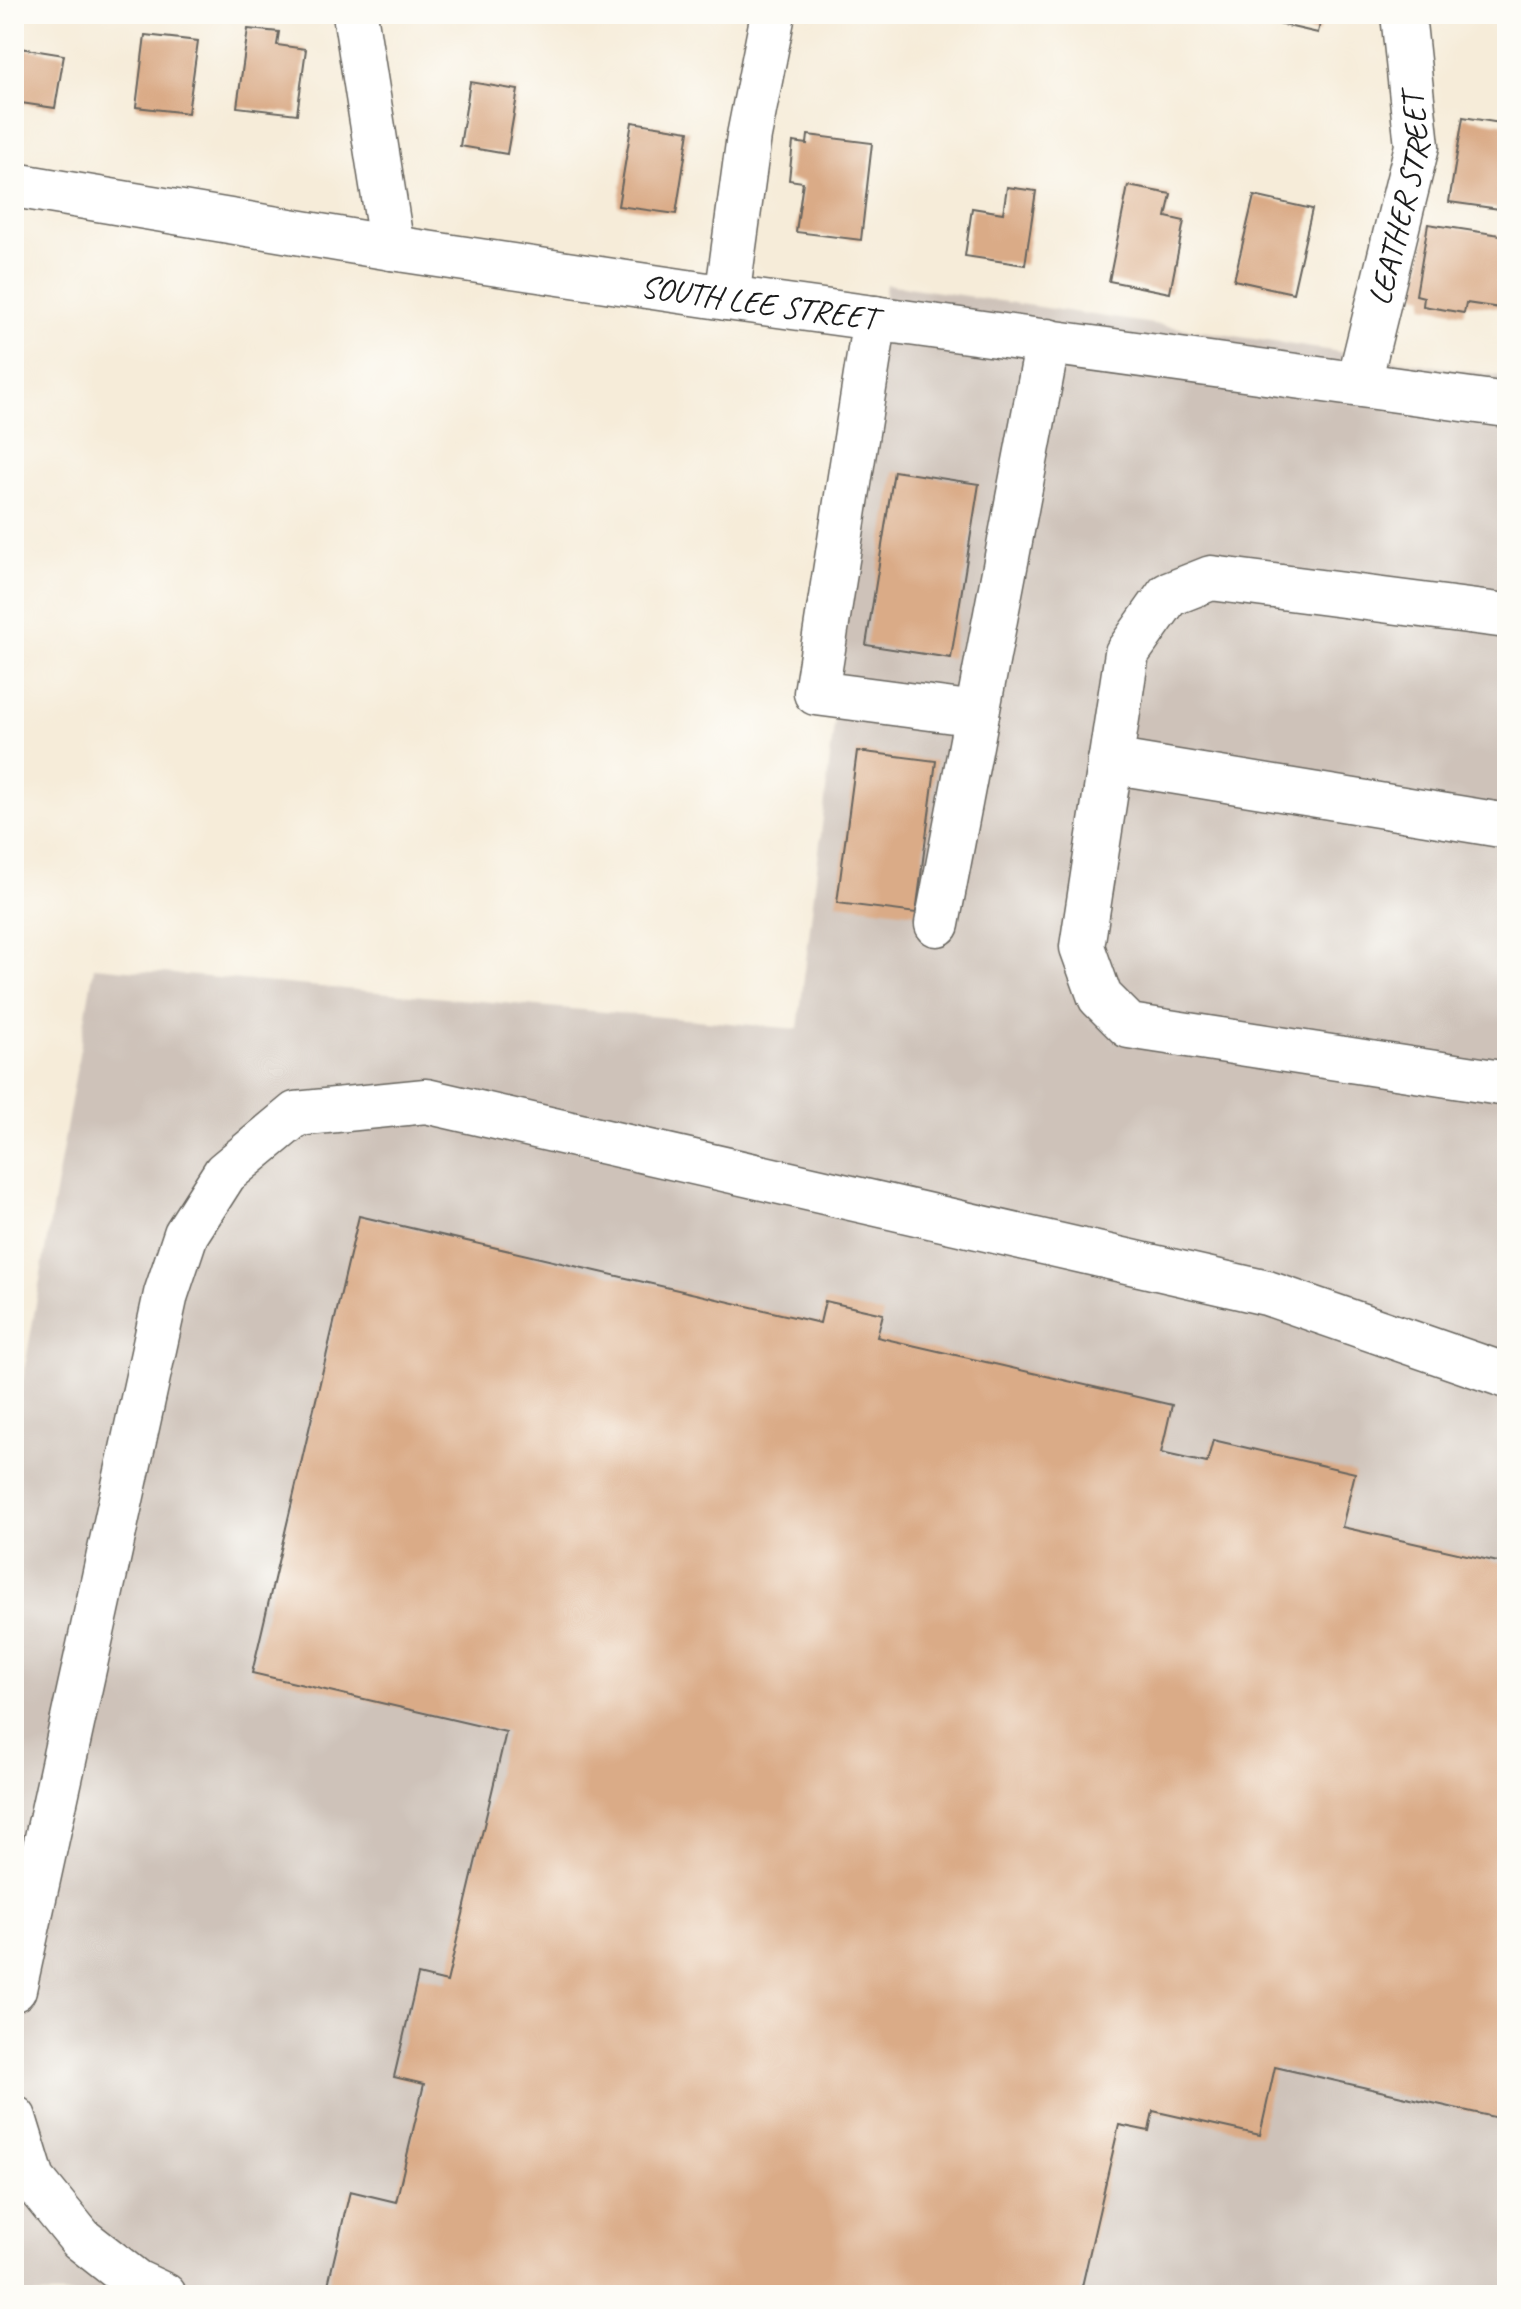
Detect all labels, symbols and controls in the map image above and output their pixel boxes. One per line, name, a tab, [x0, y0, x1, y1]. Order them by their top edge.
street label: LEATHER STREET	[1359, 84, 1439, 309]
street label: SOUTH LEE STREET	[638, 265, 886, 340]

